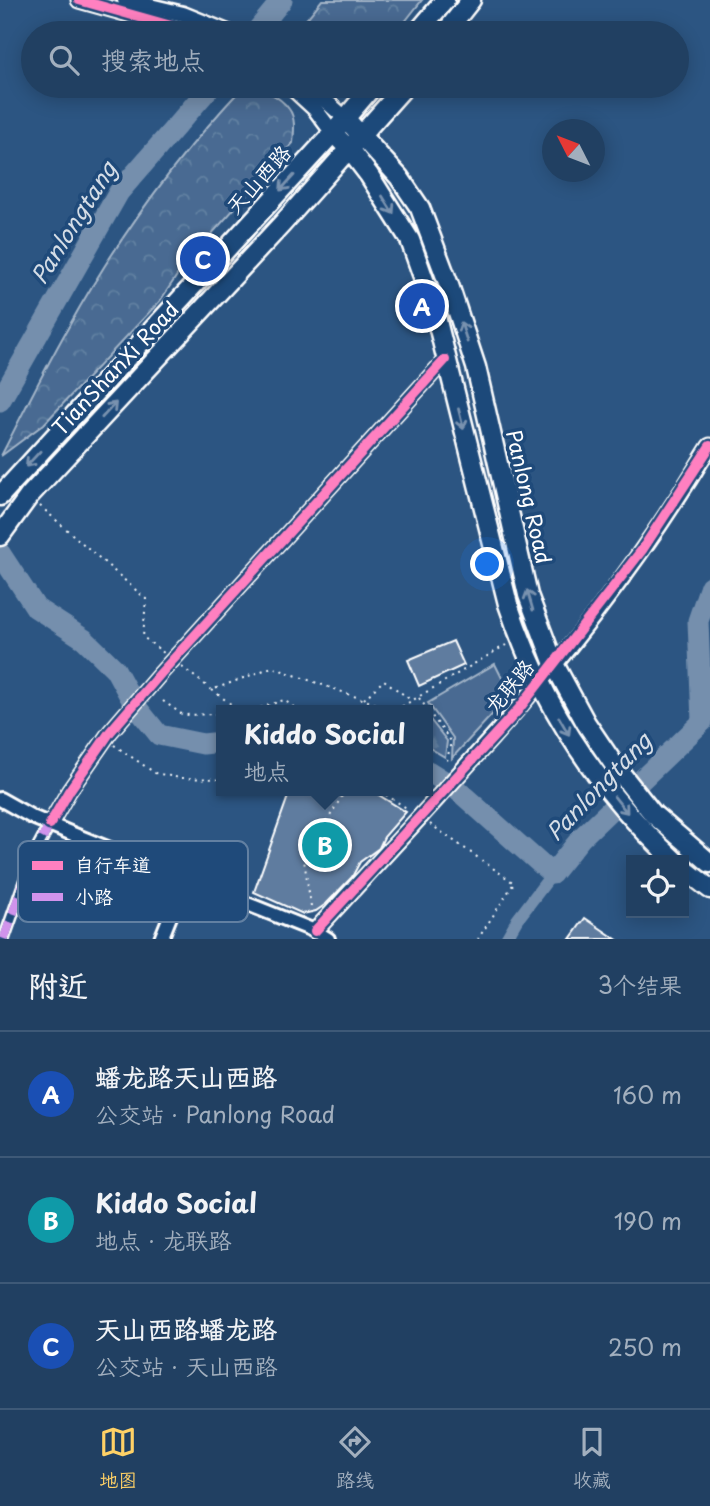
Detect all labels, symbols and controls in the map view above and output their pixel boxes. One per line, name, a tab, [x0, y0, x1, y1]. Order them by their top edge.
search box	[21, 21, 689, 98]
text: 搜索地点	[101, 40, 205, 79]
icon: search	[45, 41, 83, 79]
north arrow	[542, 119, 605, 182]
street label: 天山西路	[218, 137, 298, 221]
water label: Panlongtang	[21, 153, 125, 290]
one-way arrow	[279, 174, 295, 192]
one-way arrow	[381, 195, 395, 215]
pin: C	[180, 233, 226, 285]
pin: A	[399, 280, 445, 332]
street label: TianShanXi Road	[44, 293, 185, 442]
one-way arrow	[457, 321, 469, 343]
one-way arrow	[100, 402, 117, 419]
one-way arrow	[455, 407, 468, 430]
street label: Panlong Road	[499, 426, 561, 567]
one-way arrow	[25, 450, 42, 467]
your location	[470, 547, 504, 581]
one-way arrow	[523, 589, 536, 612]
street label: 龙联路	[476, 651, 541, 720]
popup	[216, 705, 433, 796]
text: Kiddo Social	[243, 714, 406, 753]
one-way arrow	[557, 716, 571, 736]
water label: Panlongtang	[537, 723, 660, 848]
text: 地点	[243, 753, 289, 788]
one-way arrow	[613, 796, 629, 814]
pin: B	[302, 819, 348, 871]
legend	[18, 841, 248, 922]
text: 自行车道	[75, 850, 151, 878]
map controls	[626, 855, 689, 918]
button: locate	[626, 855, 689, 918]
text: 小路	[75, 882, 113, 910]
text: 附近	[28, 962, 88, 1007]
text: 3个结果	[598, 967, 682, 1002]
text: 蟠龙路天山西路	[95, 1057, 277, 1096]
text: A	[42, 1077, 60, 1112]
text: 160 m	[613, 1077, 682, 1112]
text: 公交站 · Panlong Road	[95, 1096, 335, 1131]
text: Kiddo Social	[95, 1183, 257, 1222]
text: B	[43, 1203, 59, 1238]
text: 190 m	[614, 1203, 682, 1238]
text: 地点 · 龙联路	[95, 1222, 232, 1257]
text: 天山西路蟠龙路	[95, 1309, 277, 1348]
text: C	[42, 1329, 60, 1364]
text: 250 m	[608, 1329, 682, 1364]
text: 公交站 · 天山西路	[95, 1348, 278, 1383]
tab: 地图	[99, 1423, 137, 1493]
tab: 路线	[336, 1423, 374, 1493]
tab: 收藏	[573, 1423, 611, 1493]

